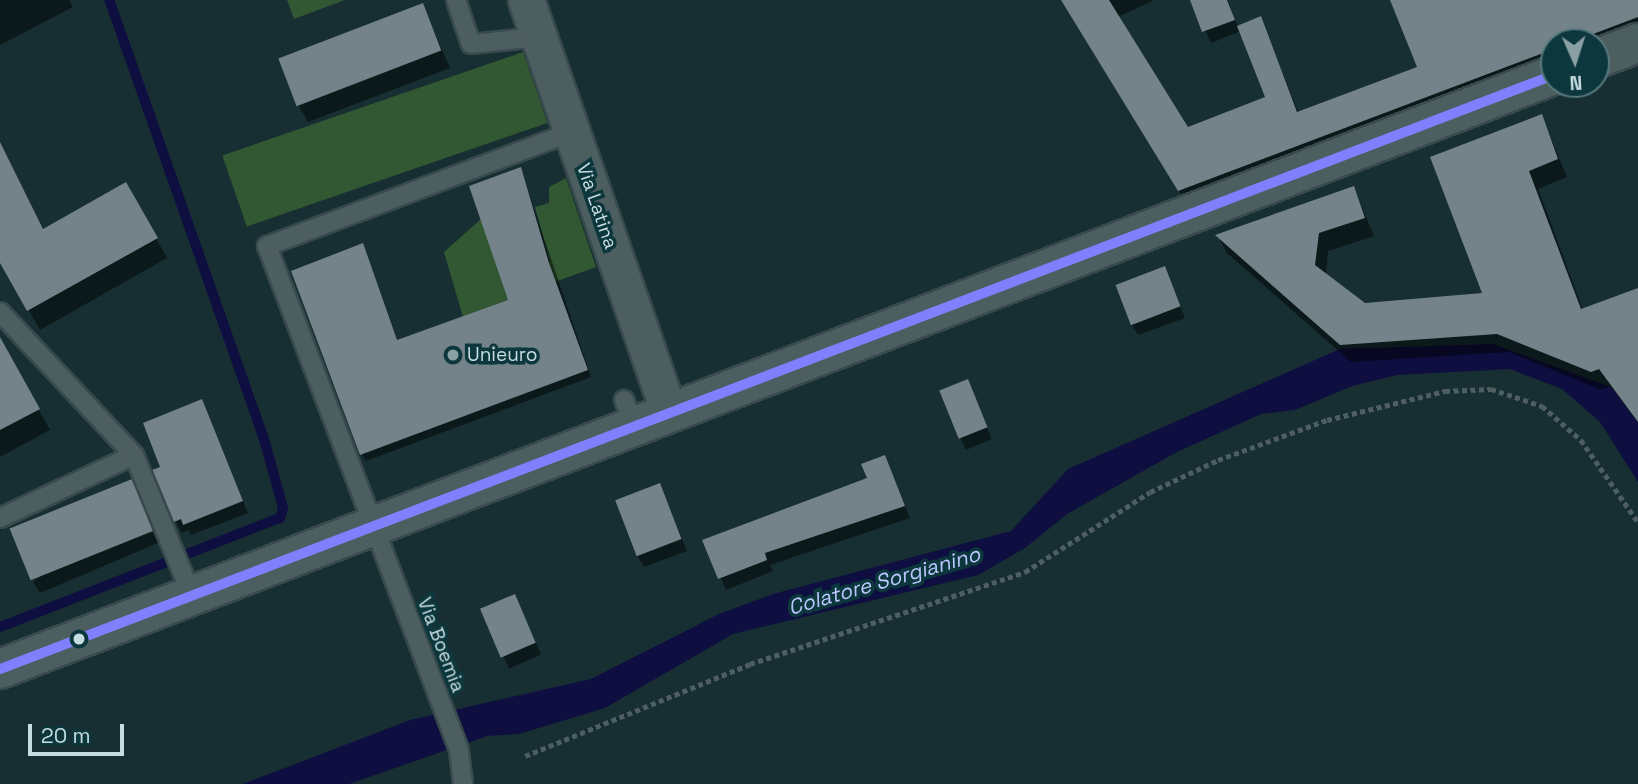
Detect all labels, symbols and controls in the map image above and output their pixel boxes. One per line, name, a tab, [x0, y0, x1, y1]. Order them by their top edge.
north arrow	[1540, 28, 1610, 98]
text: N	[1569, 70, 1583, 95]
street label: Via Latina	[572, 160, 622, 252]
place label: Unieuro	[467, 344, 537, 366]
marker: Unieuro	[445, 347, 461, 363]
water label: Colatore Sorgianino	[785, 542, 983, 620]
street label: Via Boemia	[412, 594, 470, 696]
unlabelled marker	[72, 632, 86, 646]
scale bar	[32, 710, 128, 754]
text: 20 m	[41, 722, 91, 749]

